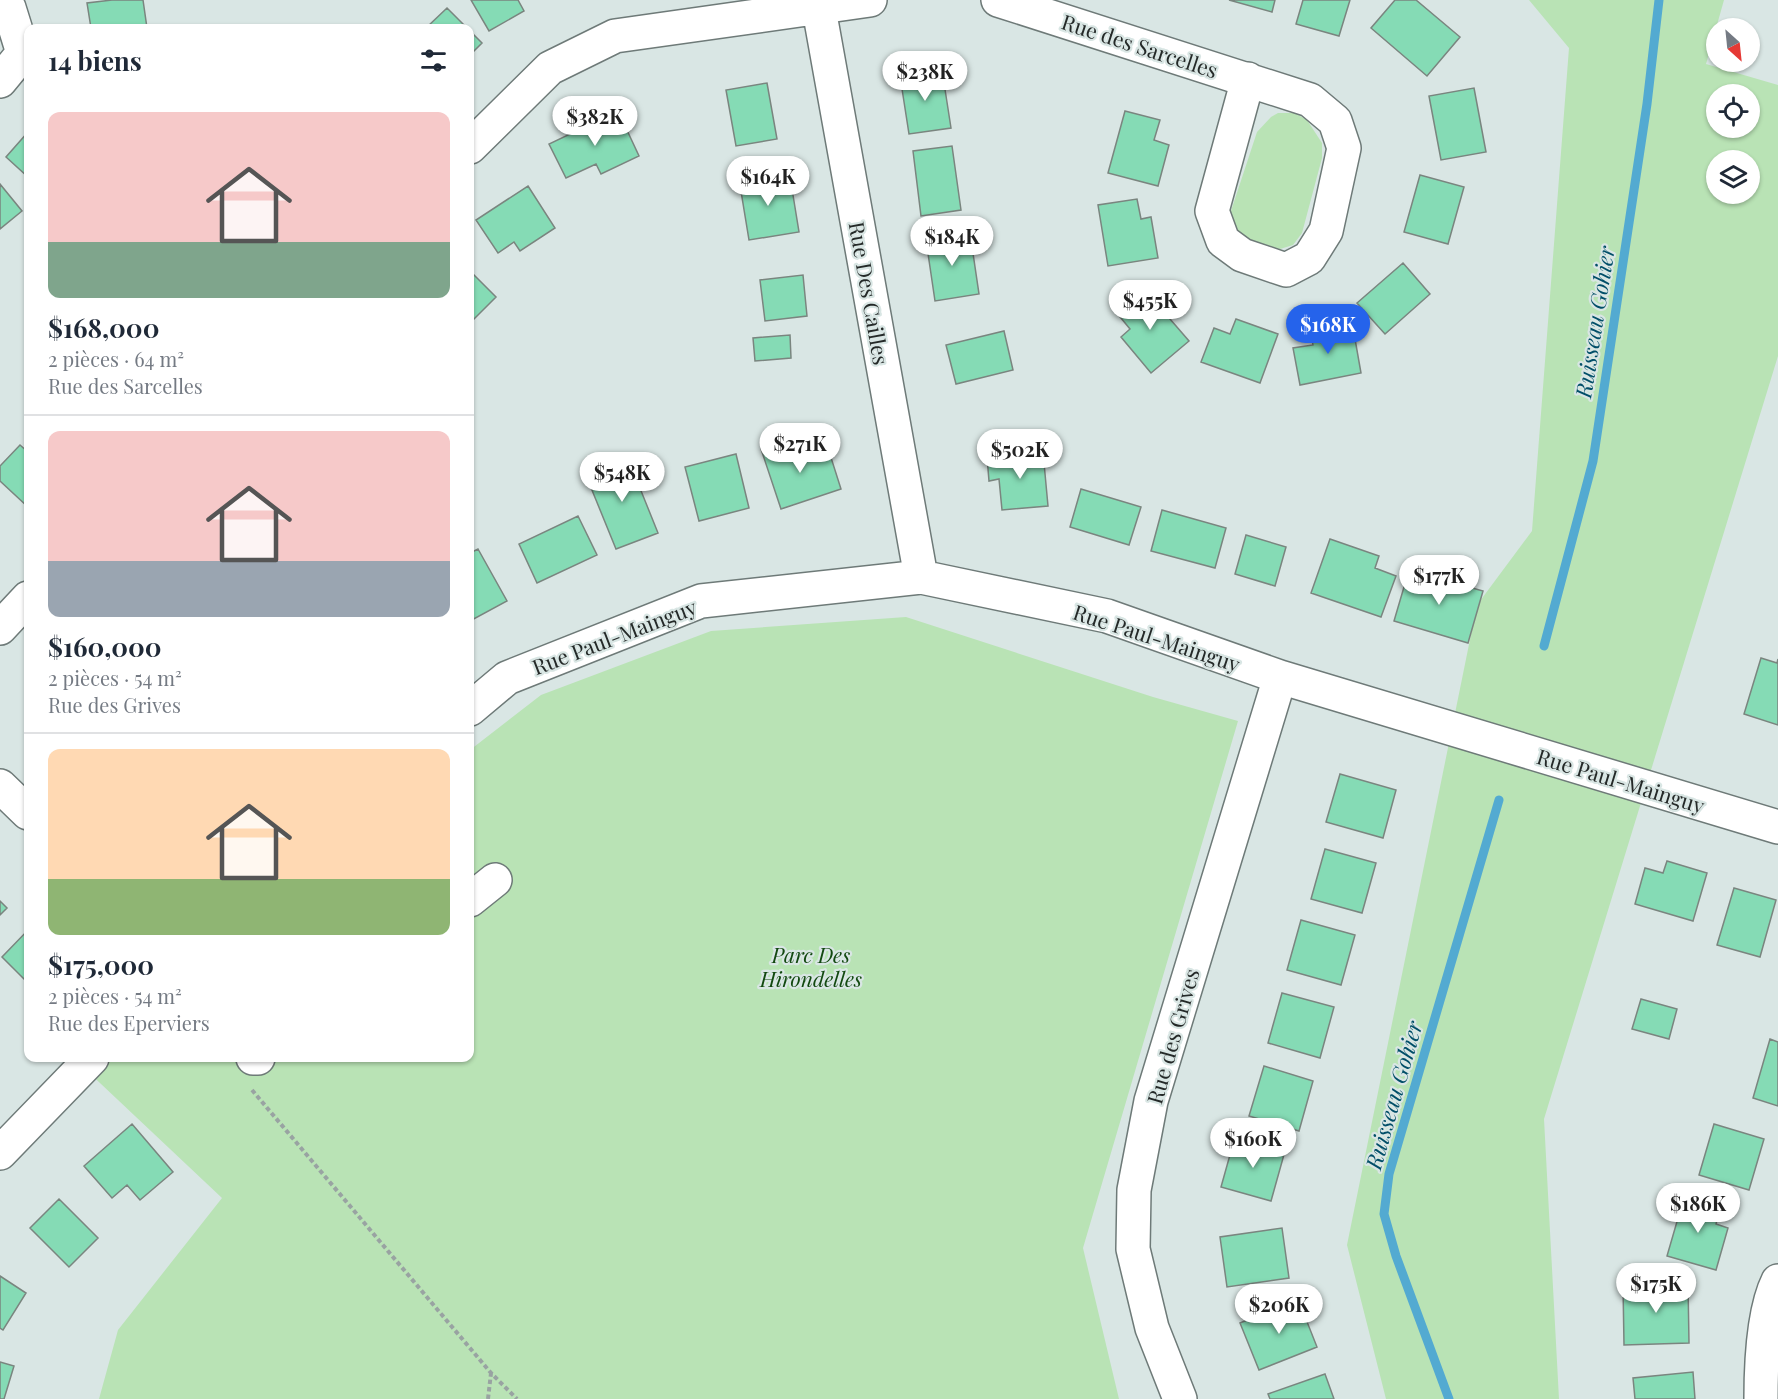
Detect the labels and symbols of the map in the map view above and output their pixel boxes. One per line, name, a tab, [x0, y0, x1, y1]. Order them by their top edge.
street label: Rue des Sarcelles	[1058, 7, 1222, 83]
north arrow	[1706, 18, 1760, 72]
pin: $238K	[883, 51, 967, 102]
pin: $382K	[553, 96, 637, 147]
pin: $164K	[726, 156, 810, 207]
pin: $184K	[910, 216, 994, 267]
street label: Rue Des Cailles	[844, 219, 896, 367]
water label: Ruisseau Gohier	[1567, 243, 1621, 401]
pin: $455K	[1108, 280, 1192, 331]
pin: $168K	[1286, 304, 1370, 355]
pin: $271K	[758, 423, 842, 474]
pin: $502K	[978, 429, 1062, 480]
pin: $548K	[580, 452, 664, 503]
pin: $177K	[1397, 555, 1481, 606]
street label: Rue Paul-Mainguy	[528, 592, 701, 680]
street label: Rue Paul-Mainguy	[1070, 597, 1244, 677]
street label: Rue Paul-Mainguy	[1534, 741, 1709, 819]
park label: Parc Des Hirondelles	[759, 940, 862, 992]
street label: Rue des Grives	[1139, 965, 1205, 1107]
water label: Ruisseau Gohier	[1357, 1017, 1429, 1174]
pin: $160K	[1211, 1118, 1295, 1169]
pin: $186K	[1656, 1183, 1740, 1234]
pin: $175K	[1614, 1263, 1698, 1314]
pin: $206K	[1237, 1284, 1321, 1335]

